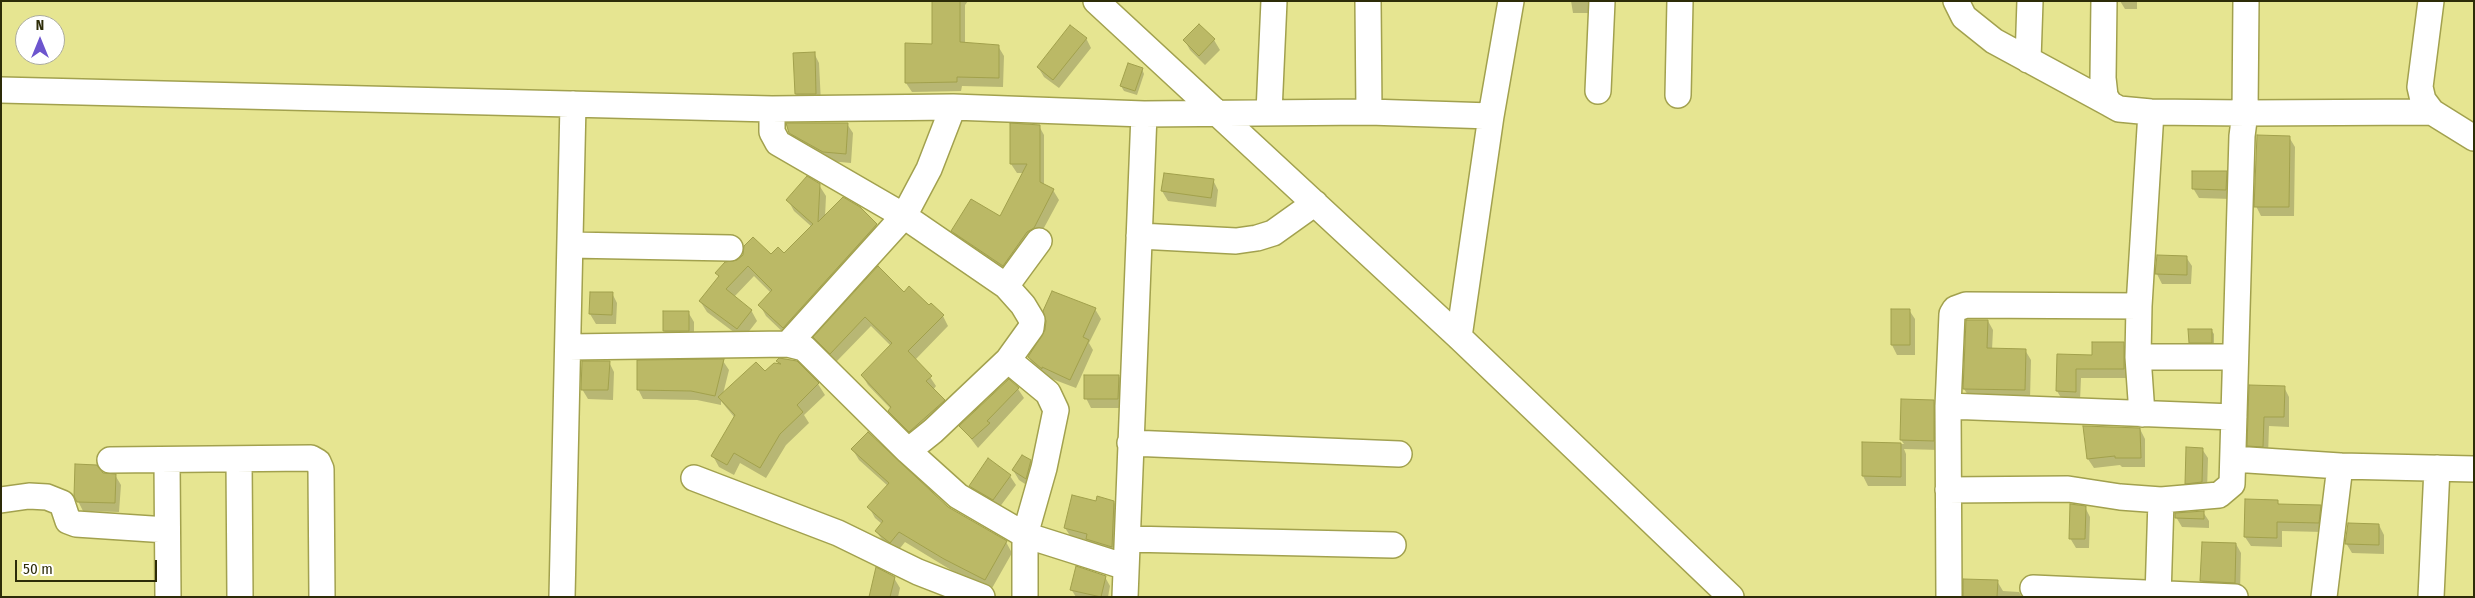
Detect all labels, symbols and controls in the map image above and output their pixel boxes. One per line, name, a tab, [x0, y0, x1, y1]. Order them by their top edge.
north arrow	[15, 15, 65, 65]
text: N	[36, 17, 44, 34]
scale bar	[18, 550, 160, 582]
text: 50 m	[23, 560, 53, 578]

